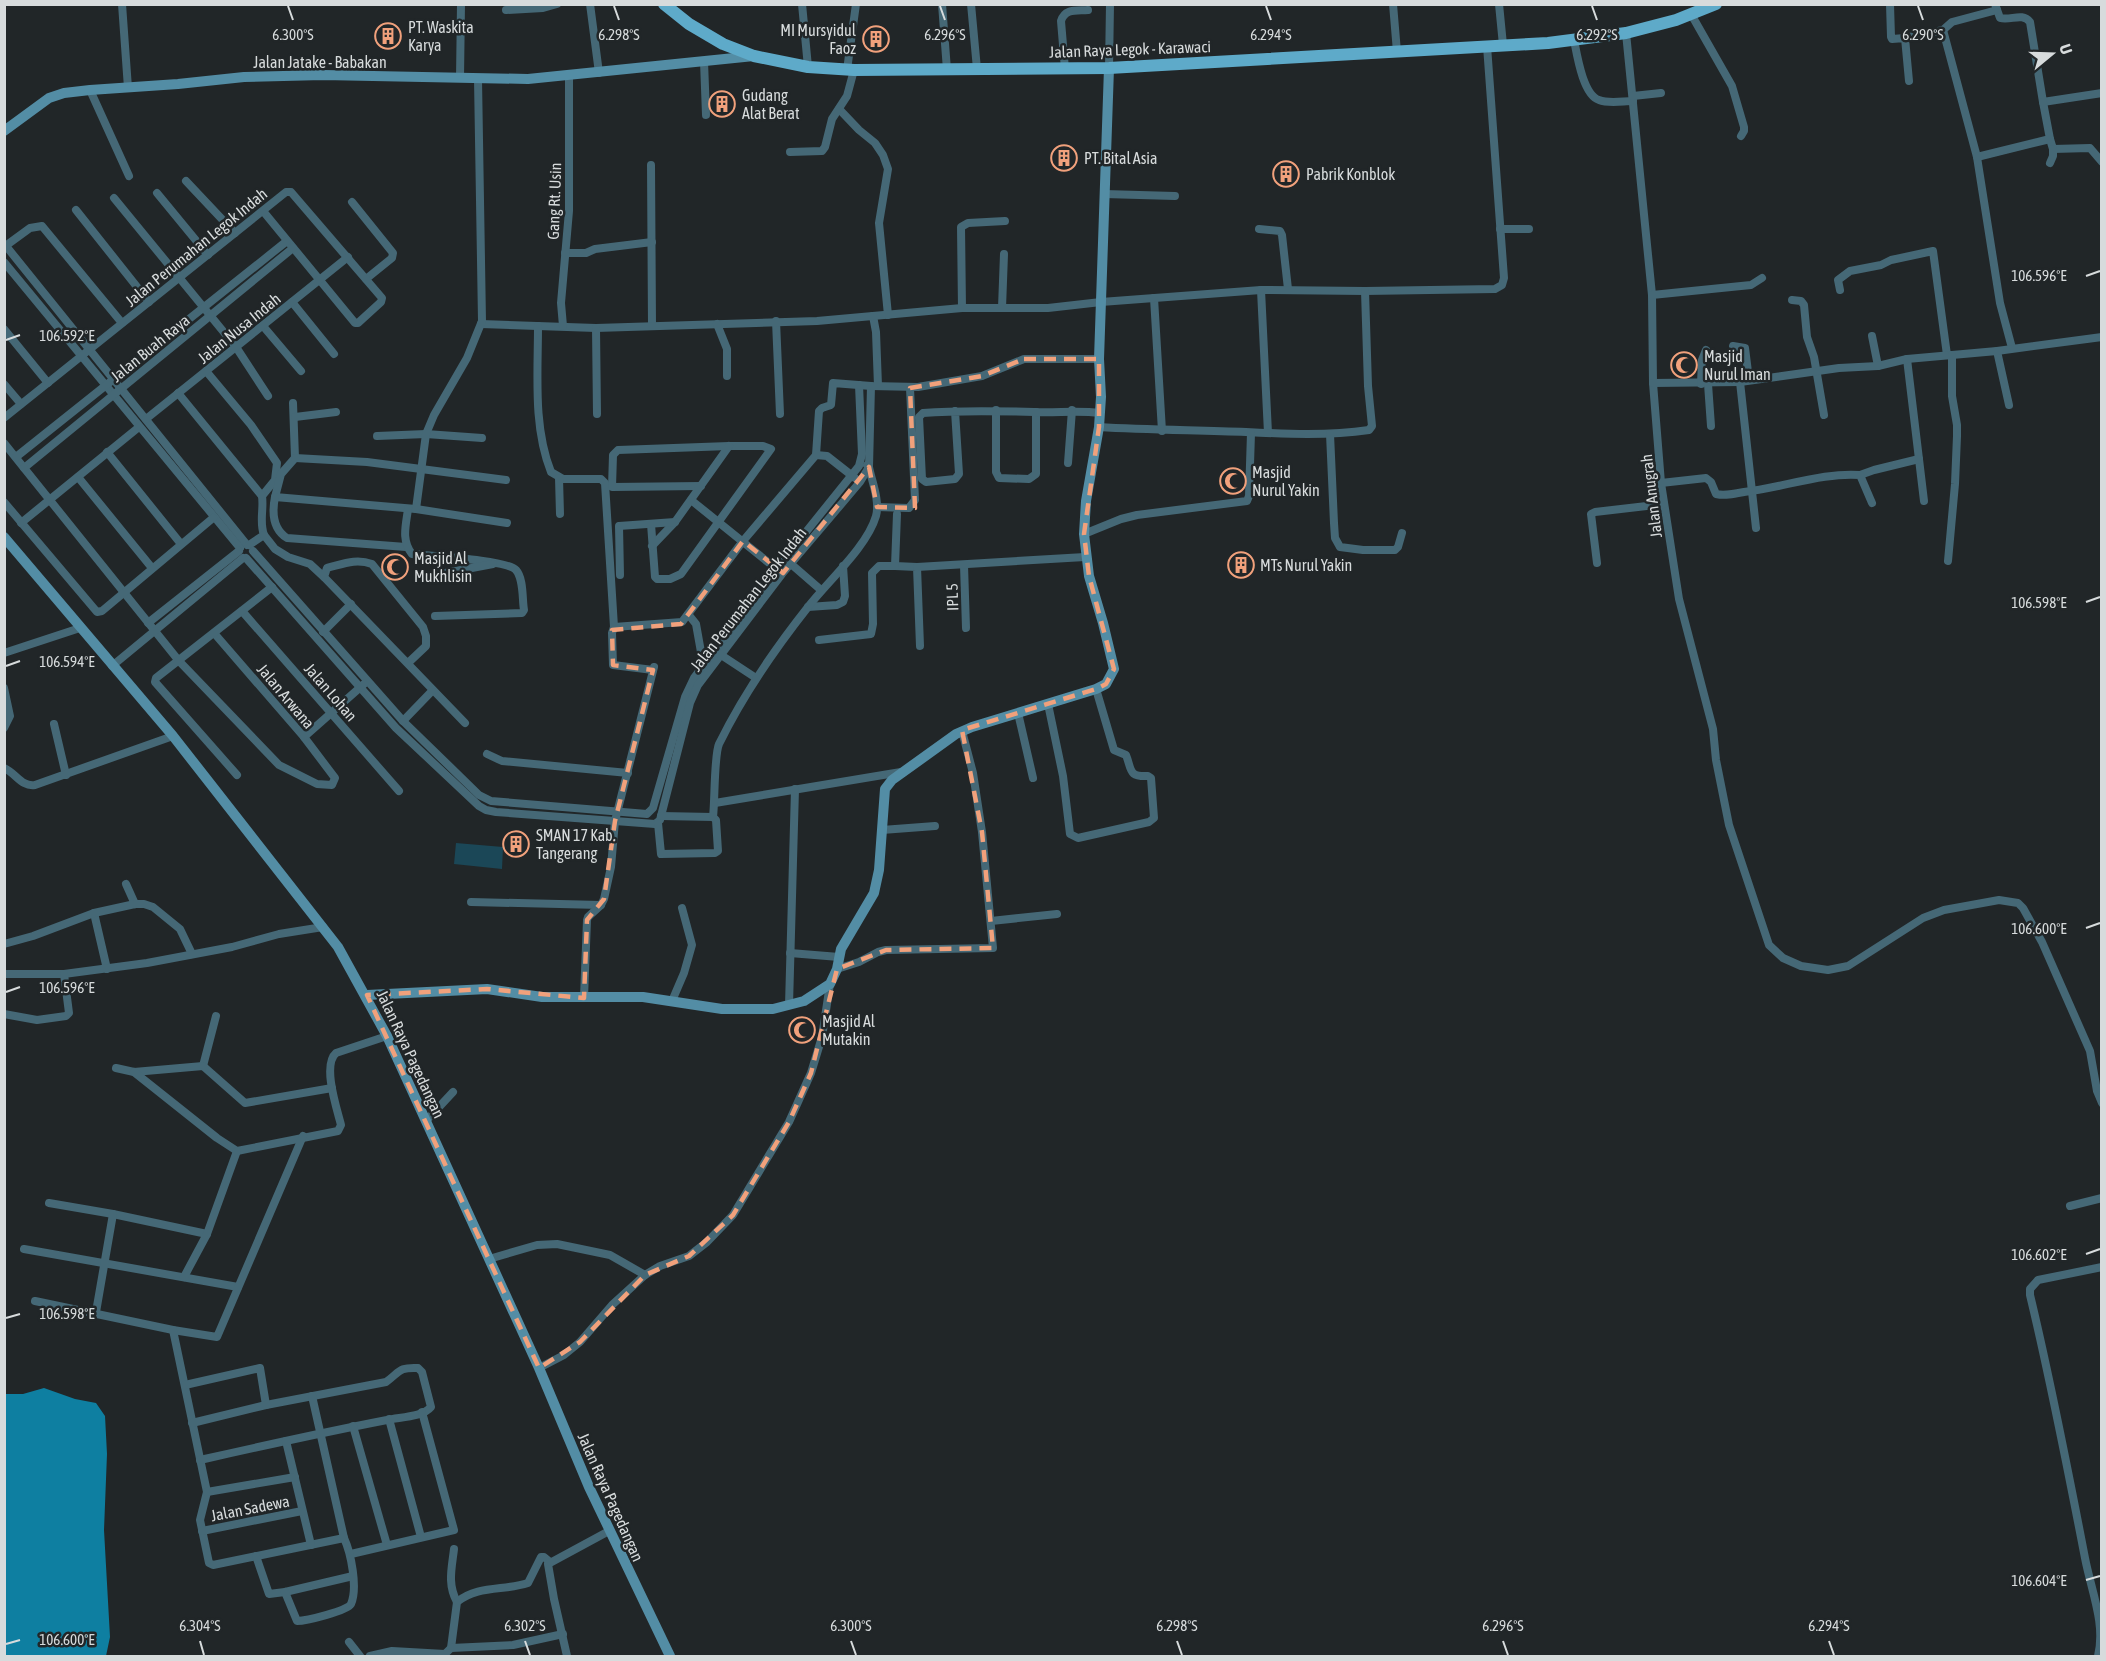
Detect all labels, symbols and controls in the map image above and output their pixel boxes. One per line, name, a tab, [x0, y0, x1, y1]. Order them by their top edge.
place label: PT. Waskita Karya	[408, 18, 474, 55]
building icon: PT. Waskita Karya	[373, 21, 403, 51]
place label: MI Mursyidul Faoz	[780, 21, 857, 57]
building icon: MI Mursyidul Faoz	[861, 24, 891, 54]
north arrow	[2022, 24, 2082, 84]
text: 6.300°S	[272, 26, 314, 43]
text: 6.298°S	[598, 26, 640, 43]
text: 6.296°S	[924, 26, 966, 43]
text: 6.294°S	[1250, 26, 1292, 43]
text: 6.292°S	[1576, 26, 1618, 43]
text: 6.290°S	[1902, 26, 1944, 43]
street label: Jalan Raya Legok - Karawaci	[1049, 37, 1211, 62]
text: U	[2056, 42, 2076, 57]
street label: Jalan Jatake - Babakan	[253, 53, 387, 71]
place label: Gudang Alat Berat	[742, 86, 800, 122]
building icon: Gudang Alat Berat	[707, 89, 737, 119]
building icon: PT. Bital Asia	[1049, 143, 1079, 173]
place label: PT. Bital Asia	[1084, 149, 1157, 167]
building icon: Pabrik Konblok	[1271, 159, 1301, 189]
street label: Gang Rt. Usin	[544, 162, 565, 240]
place label: Pabrik Konblok	[1306, 165, 1395, 183]
street label: Jalan Perumahan Legok Indah	[122, 184, 271, 310]
text: 106.596°E	[2011, 267, 2067, 284]
street label: Jalan Nusa Indah	[194, 289, 284, 367]
street label: Jalan Buah Raya	[107, 311, 194, 386]
text: 106.592°E	[39, 327, 95, 344]
place label: Masjid Nurul Iman	[1704, 347, 1771, 383]
mosque icon: Masjid Nurul Iman	[1669, 350, 1699, 380]
street label: Jalan Anugrah	[1637, 453, 1666, 539]
place label: Masjid Nurul Yakin	[1252, 463, 1320, 499]
mosque icon: Masjid Nurul Yakin	[1218, 466, 1248, 496]
street label: Jalan Perumahan Legok Indah	[686, 524, 810, 675]
place label: Masjid Al Mukhlisin	[414, 549, 472, 585]
building icon: MTs Nurul Yakin	[1226, 550, 1256, 580]
mosque icon: Masjid Al Mukhlisin	[380, 552, 410, 582]
place label: MTs Nurul Yakin	[1260, 556, 1352, 574]
street label: IPL 5	[943, 583, 961, 611]
text: 106.598°E	[2011, 594, 2067, 611]
text: 106.594°E	[39, 653, 95, 670]
street label: Jalan Lohan	[301, 659, 361, 725]
street label: Jalan Arwana	[254, 660, 318, 732]
place label: SMAN 17 Kab. Tangerang	[536, 826, 616, 863]
building icon: SMAN 17 Kab. Tangerang	[501, 829, 531, 859]
text: 106.600°E	[2011, 920, 2067, 937]
text: 106.596°E	[39, 979, 95, 996]
street label: Jalan Raya Pagedangan	[373, 987, 449, 1121]
place label: Masjid Al Mutakin	[822, 1012, 876, 1048]
mosque icon: Masjid Al Mutakin	[787, 1015, 817, 1045]
text: 106.602°E	[2011, 1246, 2067, 1263]
text: 106.598°E	[39, 1305, 95, 1322]
street label: Jalan Raya Pagedangan	[574, 1430, 647, 1565]
street label: Jalan Sadewa	[209, 1492, 291, 1524]
text: 106.604°E	[2011, 1572, 2067, 1589]
text: 6.304°S	[179, 1617, 221, 1634]
text: 6.302°S	[504, 1617, 546, 1634]
text: 6.300°S	[830, 1617, 872, 1634]
text: 6.298°S	[1156, 1617, 1198, 1634]
text: 6.296°S	[1482, 1617, 1524, 1634]
text: 6.294°S	[1808, 1617, 1850, 1634]
text: 106.600°E	[39, 1631, 95, 1648]

